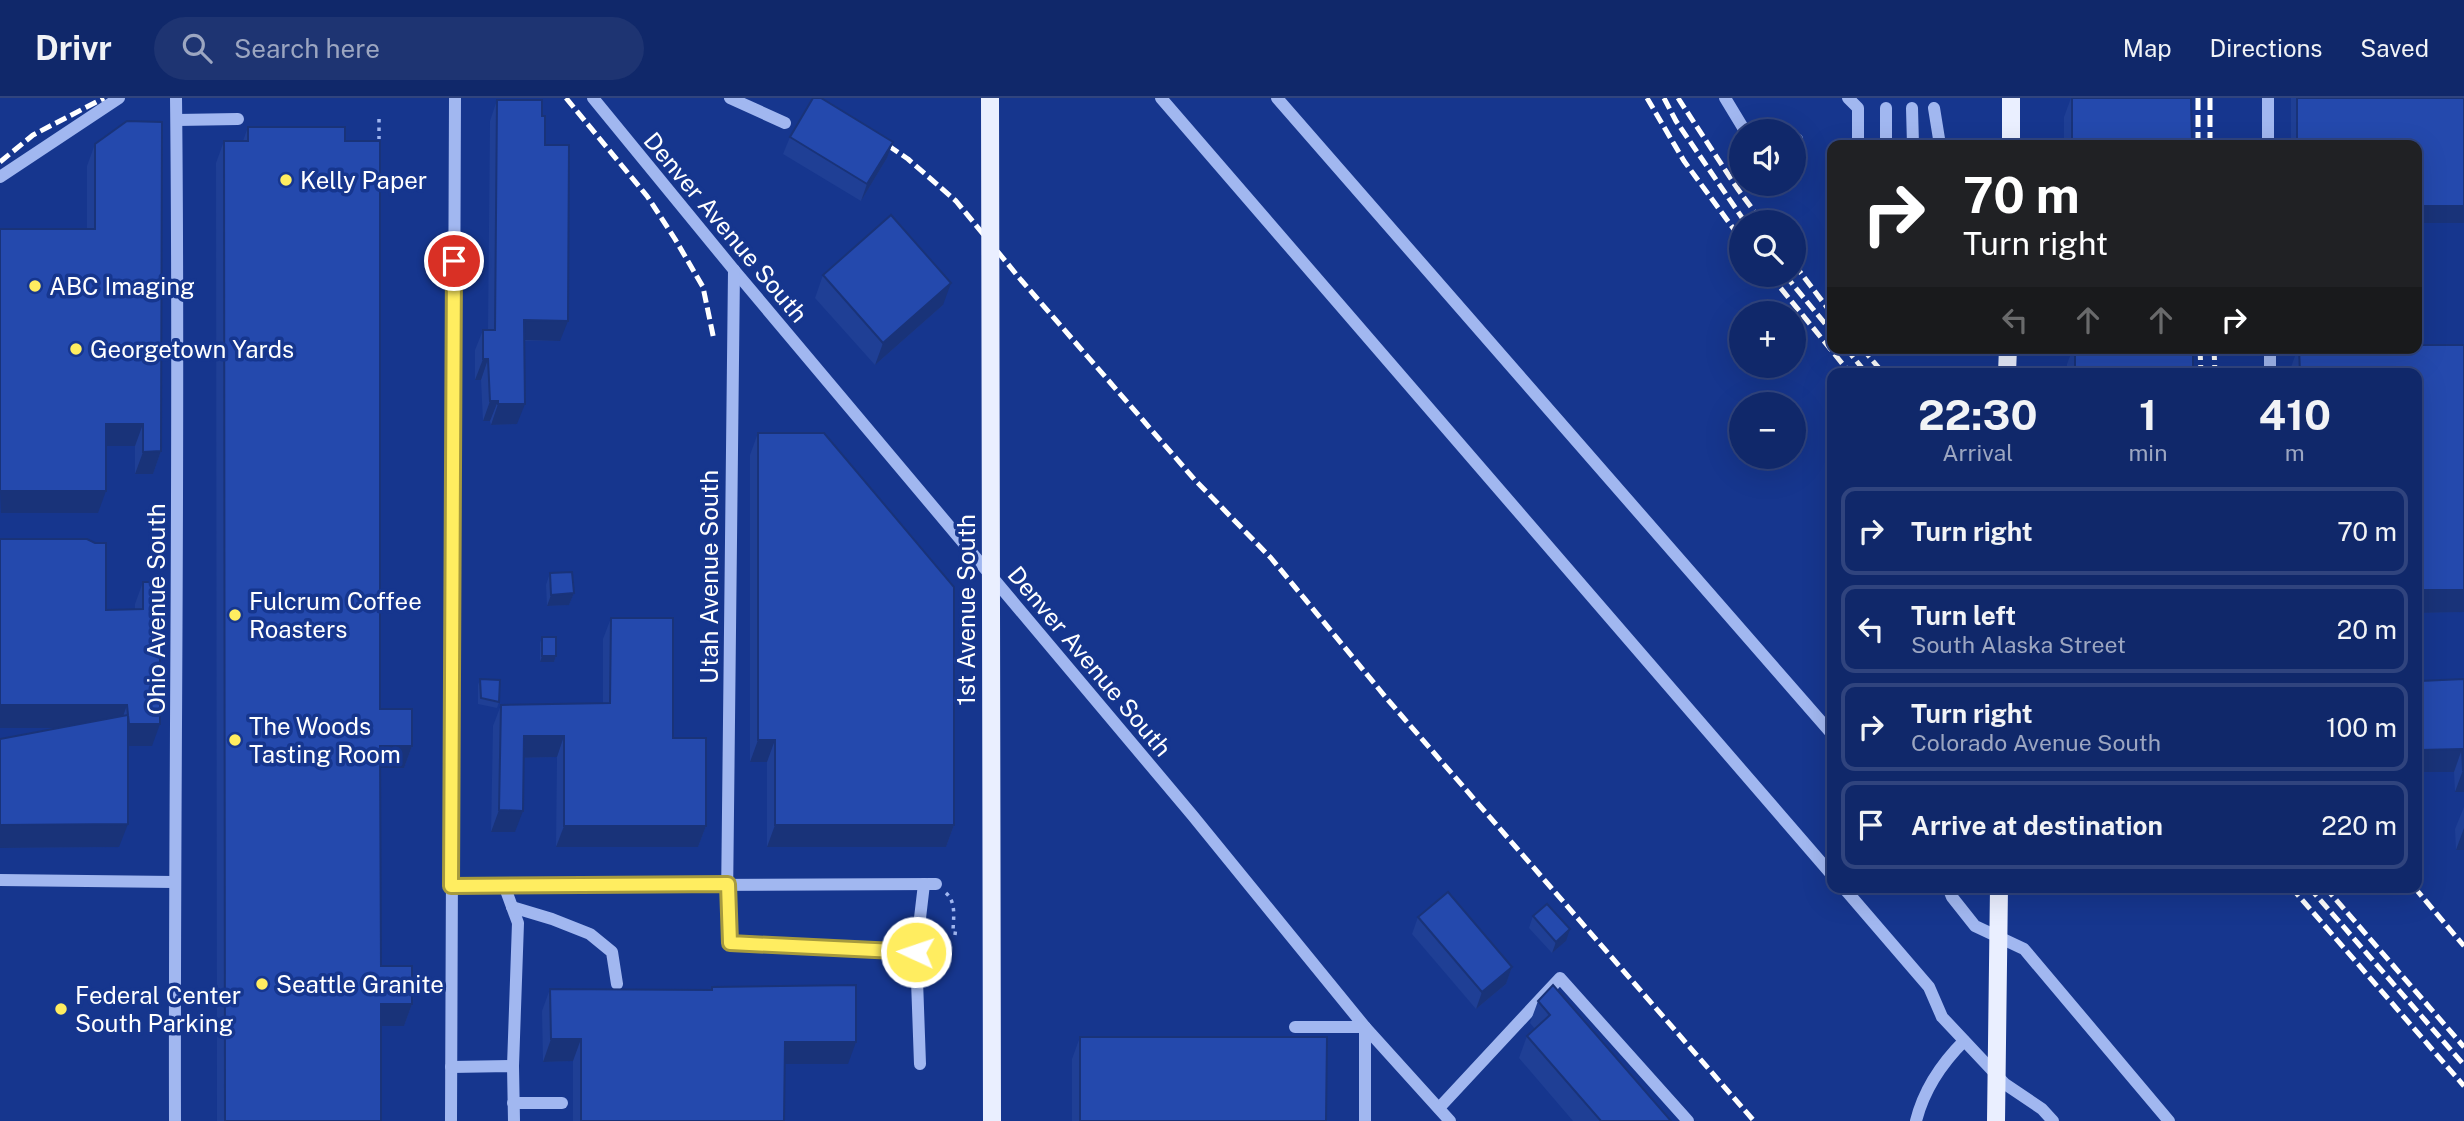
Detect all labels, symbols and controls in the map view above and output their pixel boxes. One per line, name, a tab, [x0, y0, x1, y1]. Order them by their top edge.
search box	[154, 17, 644, 80]
text: Drivr	[35, 29, 112, 67]
icon: search	[178, 29, 216, 67]
text: Search here	[234, 33, 380, 64]
text: Map	[2123, 34, 2172, 62]
text: Directions	[2210, 34, 2322, 62]
text: Saved	[2360, 34, 2429, 62]
map controls	[1729, 119, 1806, 469]
button: sound	[1729, 119, 1806, 196]
street label: Denver Avenue South	[638, 126, 814, 328]
place label: Kelly Paper	[300, 166, 427, 194]
text: 70 m	[1963, 166, 2080, 224]
icon: right	[1848, 168, 1939, 259]
marker: Kelly Paper	[278, 172, 294, 188]
button: search	[1729, 210, 1806, 287]
text: Turn right	[1963, 225, 2108, 262]
pin	[424, 231, 484, 291]
icon: arrive	[435, 242, 473, 280]
place label: ABC Imaging	[49, 272, 195, 300]
marker: ABC Imaging	[27, 278, 43, 294]
button: +	[1729, 301, 1806, 378]
icon: left	[1996, 301, 2034, 339]
icon: ahead	[2069, 301, 2107, 339]
icon: ahead	[2142, 301, 2180, 339]
icon: right	[2215, 301, 2253, 339]
place label: Georgetown Yards	[90, 335, 294, 363]
marker: Georgetown Yards	[68, 341, 84, 357]
text: 22:30	[1918, 390, 2037, 439]
text: 1	[2139, 390, 2157, 439]
text: 410	[2258, 390, 2331, 439]
button: −	[1729, 392, 1806, 469]
text: Arrival	[1942, 439, 2013, 466]
text: min	[2128, 439, 2167, 466]
text: m	[2285, 439, 2305, 466]
street label: Utah Avenue South	[695, 470, 723, 684]
street label: Ohio Avenue South	[142, 503, 170, 715]
icon: right	[1852, 512, 1890, 550]
street label: 1st Avenue South	[952, 514, 980, 706]
text: Turn right	[1911, 516, 2033, 547]
text: 70 m	[2337, 516, 2397, 547]
street label: Denver Avenue South	[1002, 560, 1178, 762]
place label: Fulcrum Coffee Roasters	[249, 587, 422, 643]
text: Turn left	[1911, 600, 2016, 631]
marker: Fulcrum Coffee Roasters	[227, 607, 243, 623]
icon: left	[1852, 610, 1890, 648]
text: 20 m	[2337, 614, 2397, 645]
text: South Alaska Street	[1911, 631, 2126, 658]
text: Turn right	[1911, 698, 2033, 729]
icon: right	[1852, 708, 1890, 746]
place label: The Woods Tasting Room	[249, 712, 401, 768]
text: 100 m	[2326, 712, 2397, 743]
text: Colorado Avenue South	[1911, 729, 2161, 756]
marker: The Woods Tasting Room	[227, 732, 243, 748]
icon: arrive	[1852, 806, 1890, 844]
text: Arrive at destination	[1911, 810, 2163, 841]
text: 220 m	[2321, 810, 2397, 841]
position arrow	[879, 915, 953, 989]
place label: Seattle Granite	[276, 970, 444, 998]
marker: Seattle Granite	[254, 976, 270, 992]
place label: Federal Center South Parking	[75, 981, 241, 1037]
marker: Federal Center South Parking	[53, 1001, 69, 1017]

